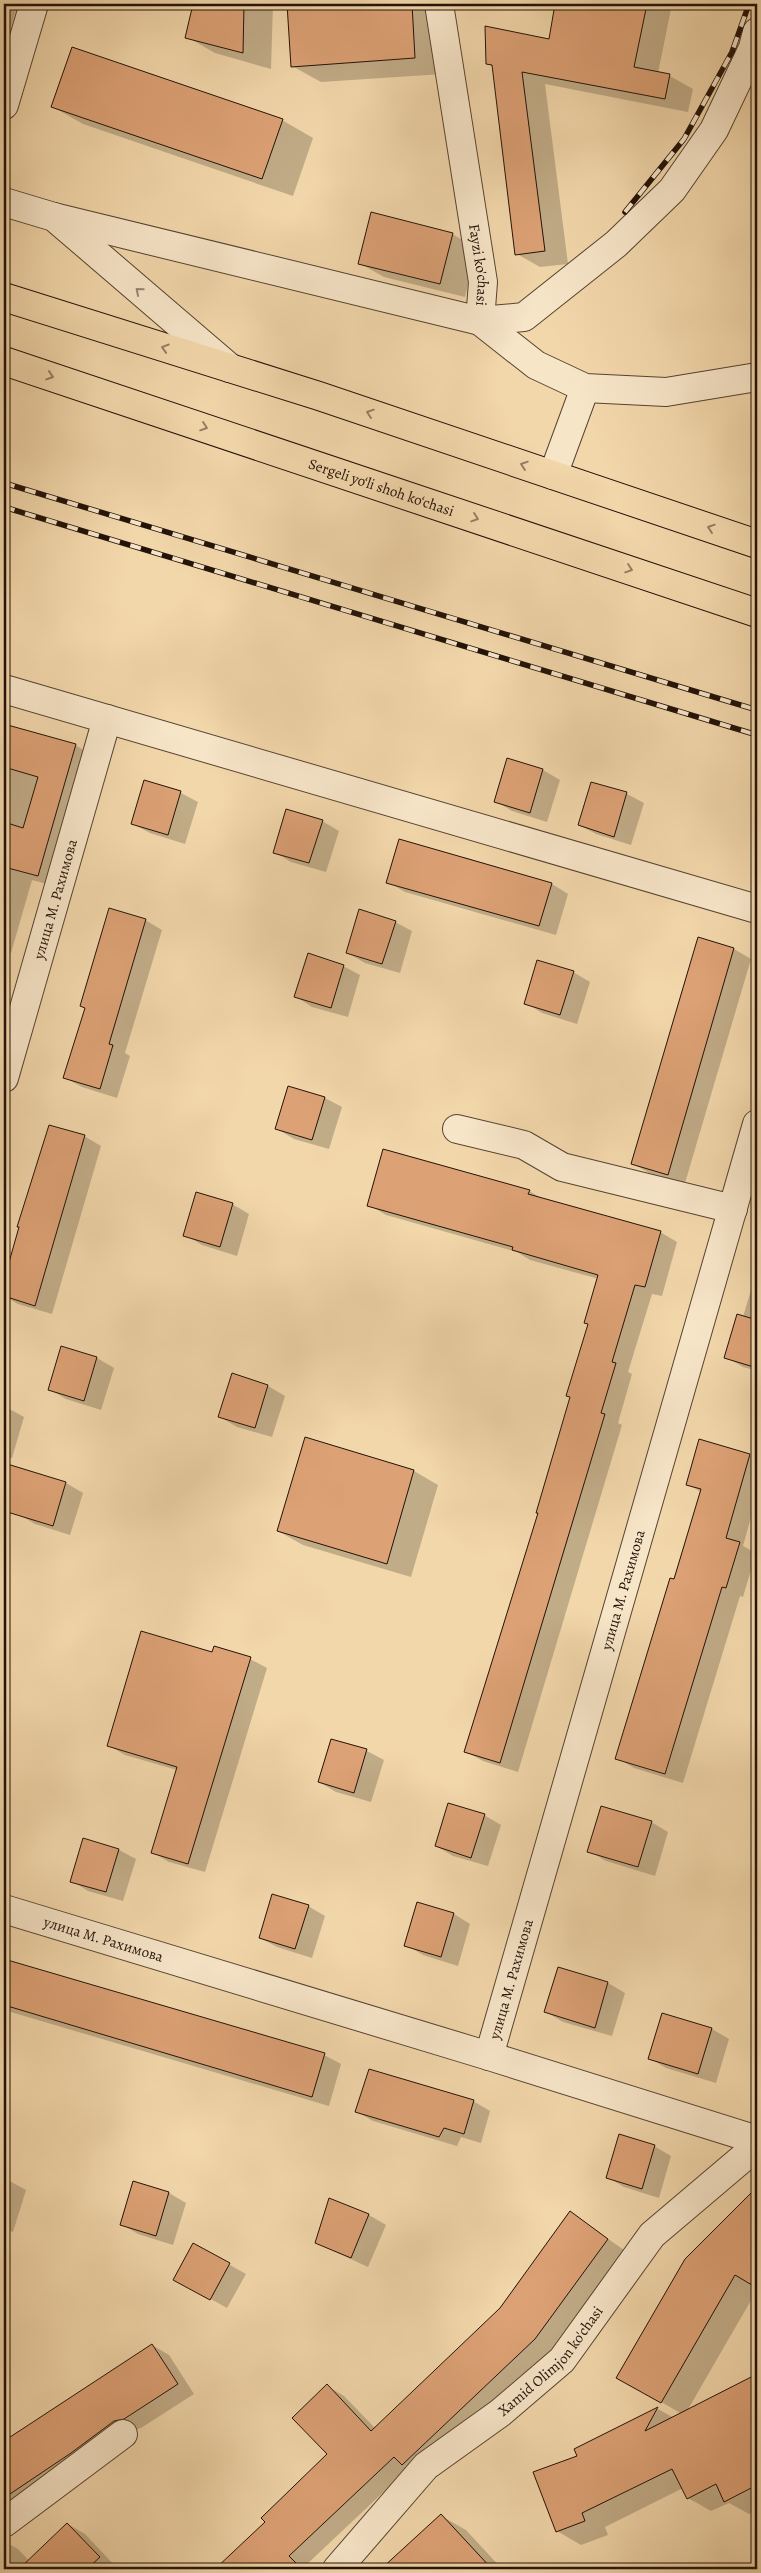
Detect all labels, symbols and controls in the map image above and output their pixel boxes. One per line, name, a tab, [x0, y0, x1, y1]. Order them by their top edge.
street label: Fayzi ko'chasi	[464, 222, 493, 307]
one-way arrow	[136, 288, 145, 297]
one-way arrow	[162, 343, 170, 353]
one-way arrow	[45, 370, 54, 380]
one-way arrow	[366, 409, 375, 419]
one-way arrow	[200, 421, 208, 431]
street label: Sergeli yo‘li shoh ko‘chasi	[306, 454, 457, 521]
one-way arrow	[520, 461, 529, 471]
one-way arrow	[470, 512, 478, 522]
one-way arrow	[707, 524, 716, 534]
one-way arrow	[624, 564, 632, 574]
street label: улица М. Рахимова	[28, 837, 82, 963]
street label: улица М. Рахимова	[596, 1527, 650, 1653]
street label: улица М. Рахимова	[40, 1911, 166, 1967]
street label: улица М. Рахимова	[484, 1917, 538, 2042]
street label: Xamid Olimjon ko'chasi	[493, 2302, 608, 2421]

